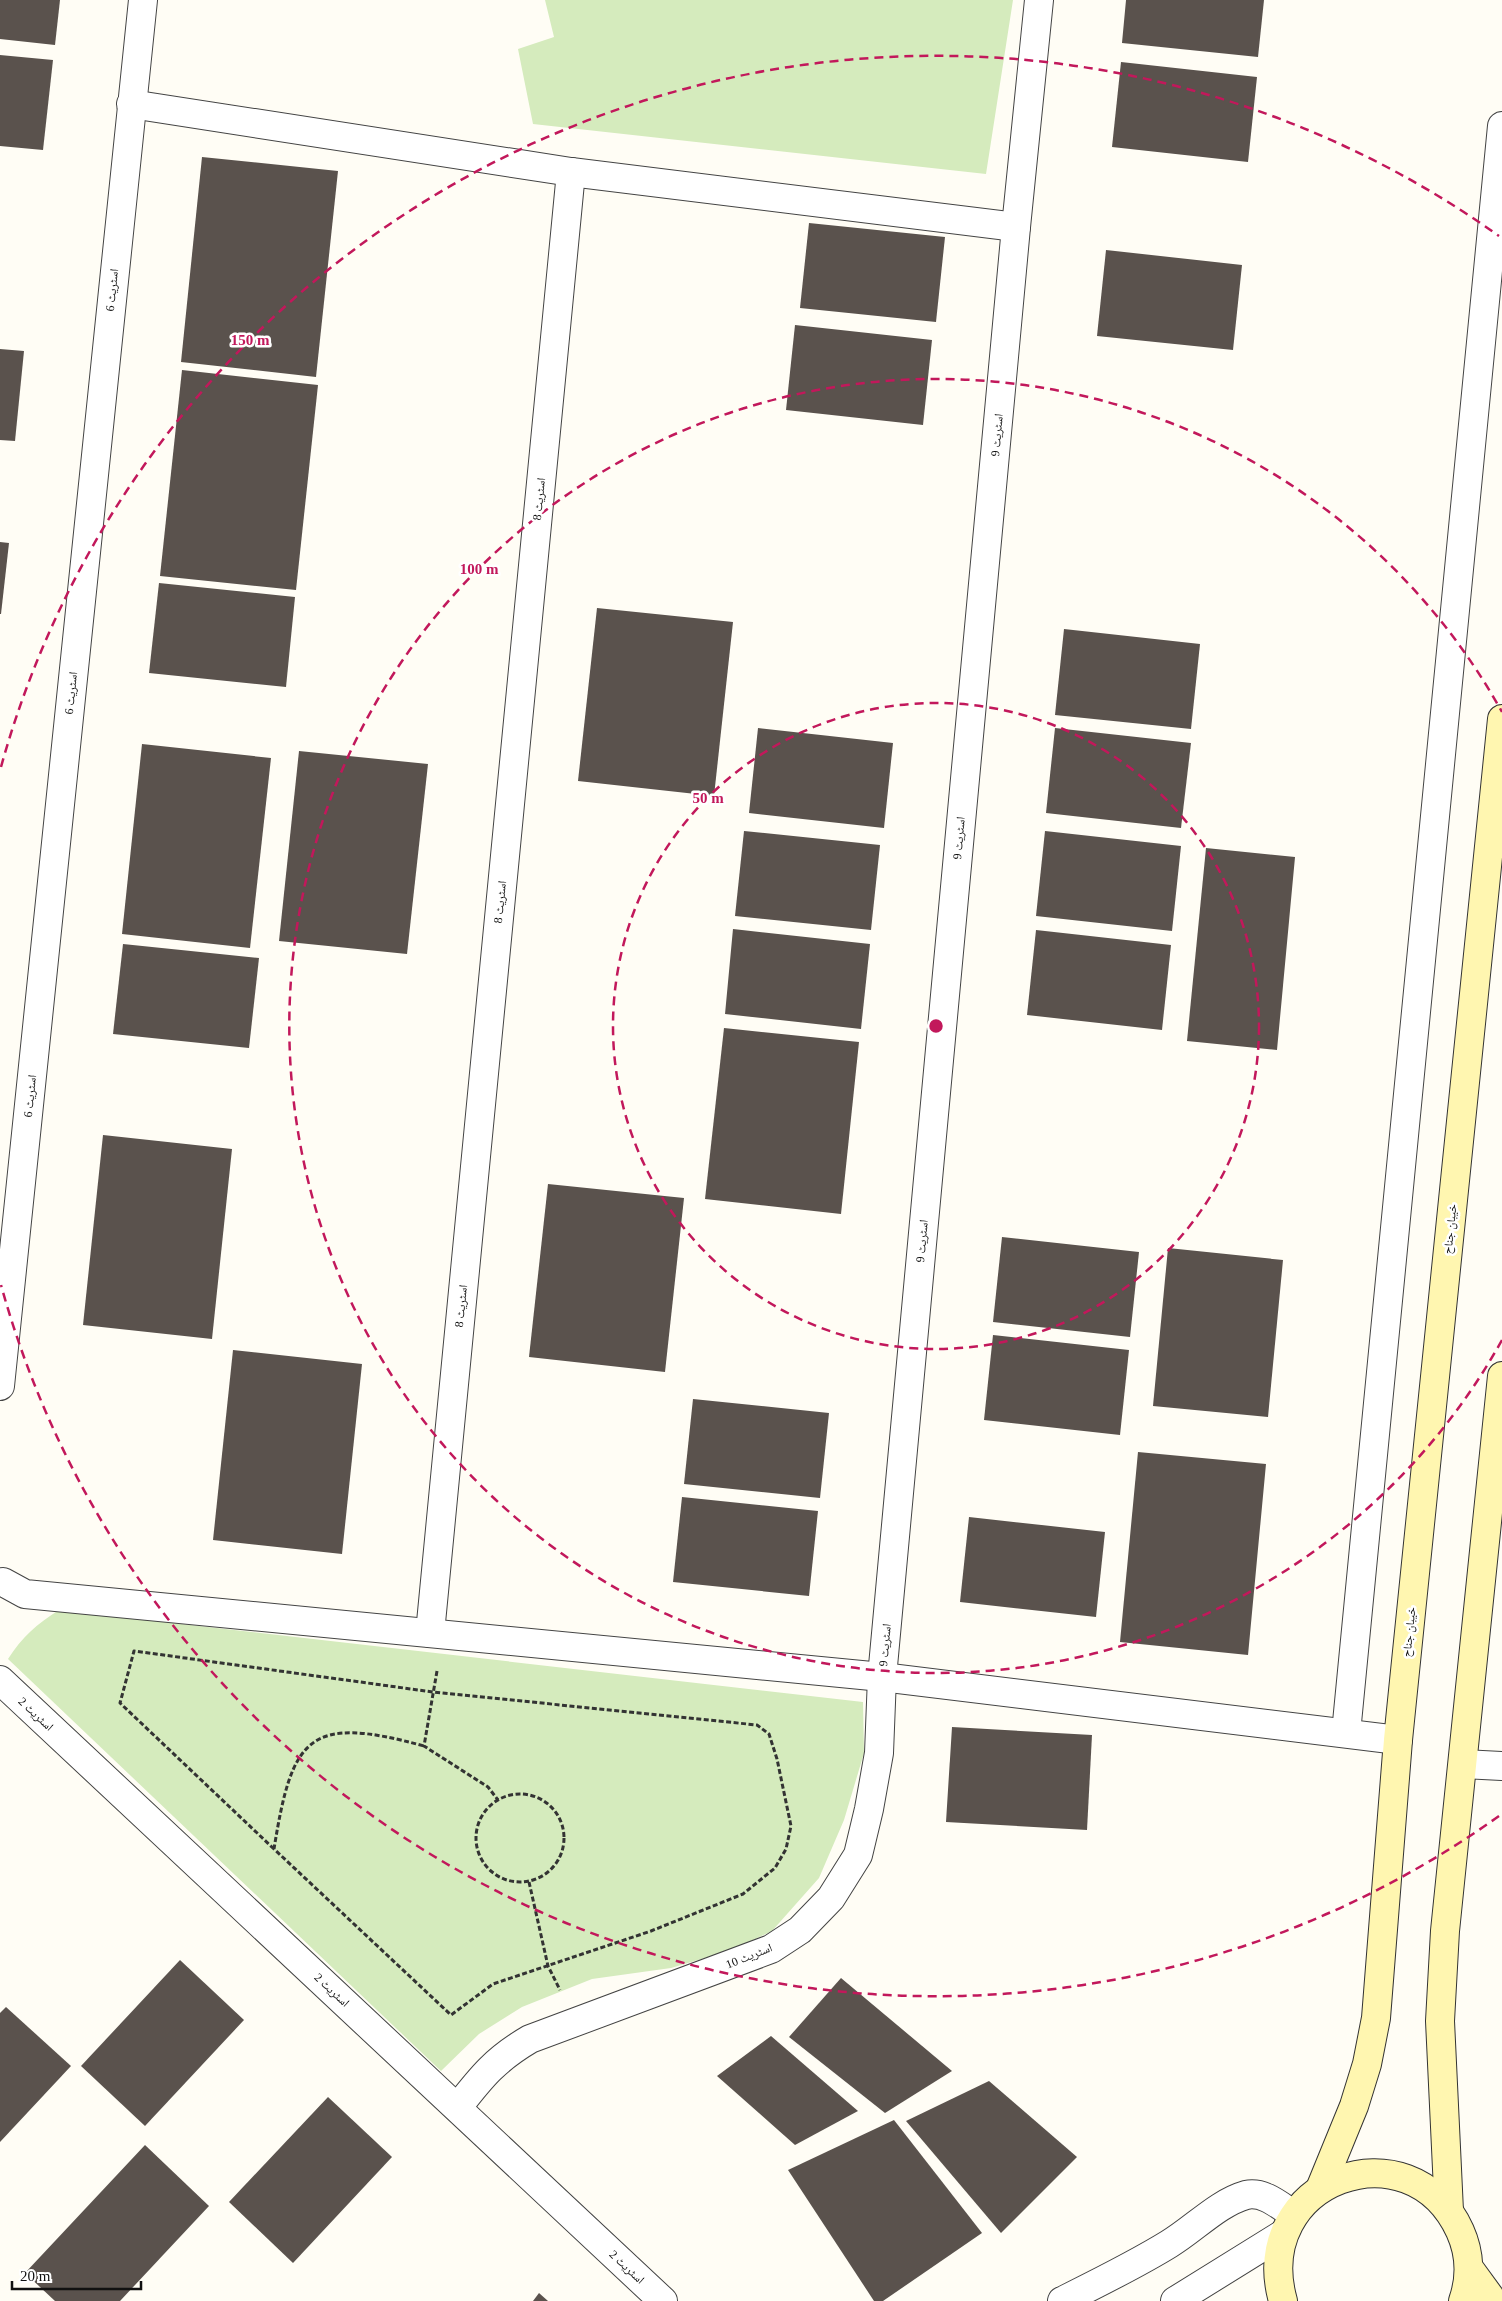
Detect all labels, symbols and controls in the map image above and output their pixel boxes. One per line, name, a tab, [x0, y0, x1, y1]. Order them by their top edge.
street label: اسٹریٹ 6	[103, 268, 121, 312]
text: 150 m	[231, 332, 270, 348]
street label: اسٹریٹ 9	[988, 413, 1006, 457]
street label: اسٹریٹ 8	[530, 477, 548, 521]
text: 100 m	[460, 561, 499, 577]
street label: اسٹریٹ 6	[62, 671, 80, 715]
text: 50 m	[692, 790, 724, 806]
street label: اسٹریٹ 9	[950, 816, 968, 860]
street label: اسٹریٹ 8	[491, 880, 509, 924]
centre of rings	[927, 1017, 945, 1035]
street label: اسٹریٹ 6	[21, 1074, 39, 1118]
street label: خیبان جناح	[1440, 1203, 1460, 1255]
street label: اسٹریٹ 9	[913, 1219, 931, 1263]
street label: اسٹریٹ 8	[452, 1284, 470, 1328]
street label: خیبان جناح	[1399, 1606, 1419, 1658]
street label: اسٹریٹ 9	[876, 1623, 894, 1667]
street label: اسٹریٹ 2	[15, 1694, 57, 1734]
street label: اسٹریٹ 10	[724, 1940, 774, 1972]
street label: اسٹریٹ 2	[311, 1970, 353, 2010]
street label: اسٹریٹ 2	[606, 2247, 648, 2287]
scale bar	[12, 2258, 141, 2290]
text: 20 m	[20, 2268, 51, 2284]

